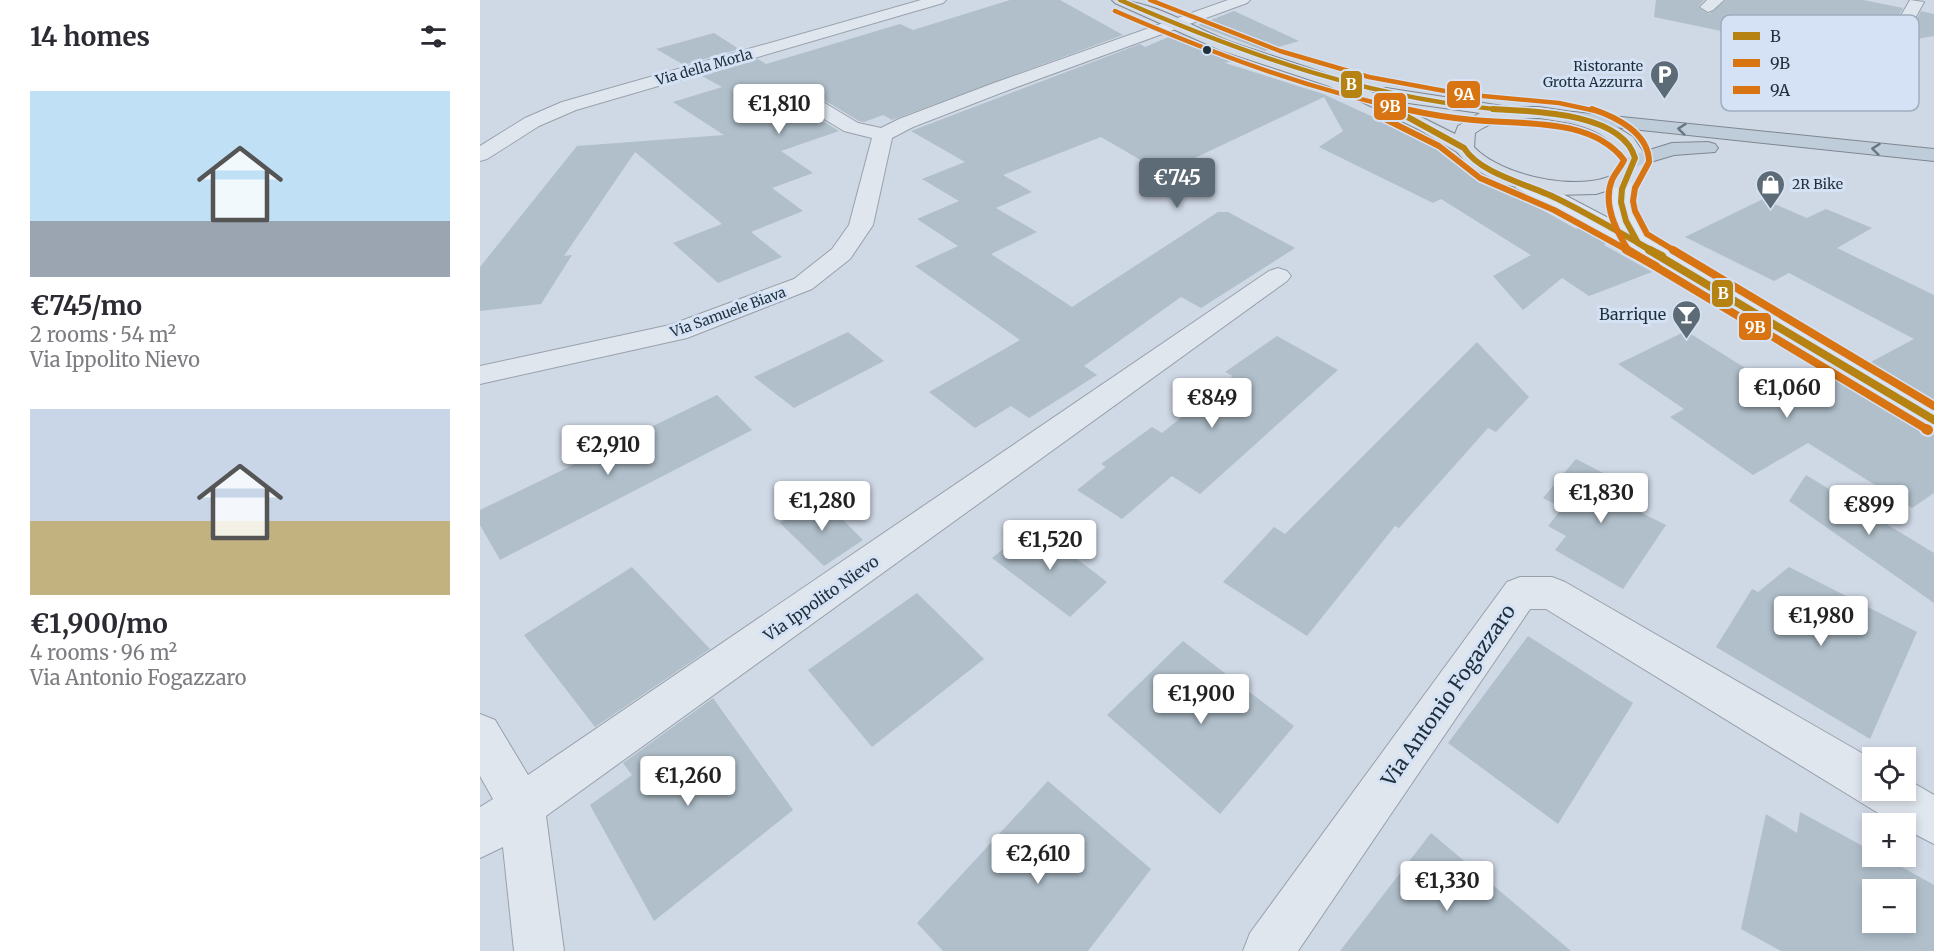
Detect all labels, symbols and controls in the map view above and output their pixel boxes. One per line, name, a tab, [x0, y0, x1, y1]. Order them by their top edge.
legend	[1721, 15, 1919, 111]
text: 14 homes	[30, 20, 150, 53]
icon: filters	[417, 20, 450, 53]
text: B	[1770, 26, 1781, 46]
street label: Via della Morla	[653, 44, 755, 90]
unlabelled marker	[1201, 44, 1213, 56]
text: 9B	[1770, 53, 1790, 73]
place label: Ristorante Grotta Azzurra	[1543, 57, 1643, 91]
parking icon: Ristorante Grotta Azzurra	[1648, 58, 1680, 100]
line badge: B	[1340, 70, 1363, 99]
text: B	[1345, 74, 1357, 94]
line badge: 9A	[1446, 80, 1481, 109]
text: 9A	[1770, 80, 1791, 100]
pin: €1,810	[730, 84, 828, 135]
text: 9A	[1454, 84, 1475, 104]
text: €1,810	[747, 91, 811, 116]
line badge: 9B	[1373, 92, 1407, 121]
text: 9B	[1380, 96, 1400, 116]
one-way arrow	[1677, 123, 1686, 136]
icon: home	[186, 130, 294, 238]
one-way arrow	[1871, 143, 1880, 156]
pin: €745	[1141, 158, 1213, 209]
text: €745	[1153, 165, 1201, 190]
shop icon: 2R Bike	[1755, 168, 1787, 210]
place label: 2R Bike	[1792, 175, 1843, 193]
line badge: B	[1711, 279, 1734, 308]
street label: Via Samuele Biava	[667, 283, 789, 342]
text: B	[1717, 283, 1729, 303]
text: €745/mo	[30, 289, 142, 322]
bar icon: Barrique	[1671, 298, 1703, 340]
place label: Barrique	[1599, 304, 1666, 324]
line badge: 9B	[1738, 312, 1772, 341]
text: 9B	[1745, 317, 1765, 337]
text: 2 rooms · 54 m²	[30, 322, 176, 347]
text: Via Ippolito Nievo	[30, 347, 200, 372]
pin: €1,060	[1738, 368, 1836, 419]
text: €1,060	[1753, 375, 1821, 400]
pin: €849	[1176, 378, 1248, 429]
text: €849	[1187, 385, 1237, 410]
pin: €2,910	[559, 425, 657, 476]
text: €2,910	[576, 432, 640, 457]
icon: home	[186, 448, 294, 556]
pin: €1,830	[1552, 473, 1650, 524]
text: €1,830	[1568, 480, 1634, 505]
pin: €1,280	[773, 481, 871, 532]
pin: €899	[1833, 485, 1905, 536]
text: €1,280	[788, 488, 856, 513]
text: €899	[1843, 492, 1895, 517]
pin: €1,520	[1001, 520, 1099, 571]
text: €1,520	[1017, 527, 1083, 552]
street label: Via Ippolito Nievo	[759, 551, 882, 646]
pin: €1,980	[1772, 596, 1870, 647]
street label: Via Antonio Fogazzaro	[1375, 599, 1521, 792]
text: €1,980	[1788, 603, 1854, 628]
text: €1,900/mo	[30, 607, 168, 640]
text: 4 rooms · 96 m²	[30, 640, 177, 665]
text: Via Antonio Fogazzaro	[30, 665, 246, 690]
pin: €1,900	[1152, 674, 1250, 725]
text: €1,900	[1167, 681, 1235, 706]
map controls	[1862, 747, 1916, 933]
button: locate	[1862, 747, 1916, 801]
pin: €1,260	[639, 756, 737, 807]
text: €1,260	[654, 763, 722, 788]
button: +	[1862, 813, 1916, 867]
pin: €2,610	[989, 834, 1087, 885]
text: €2,610	[1006, 841, 1070, 866]
pin: €1,330	[1398, 861, 1496, 912]
text: €1,330	[1414, 868, 1480, 893]
button: −	[1862, 879, 1916, 933]

